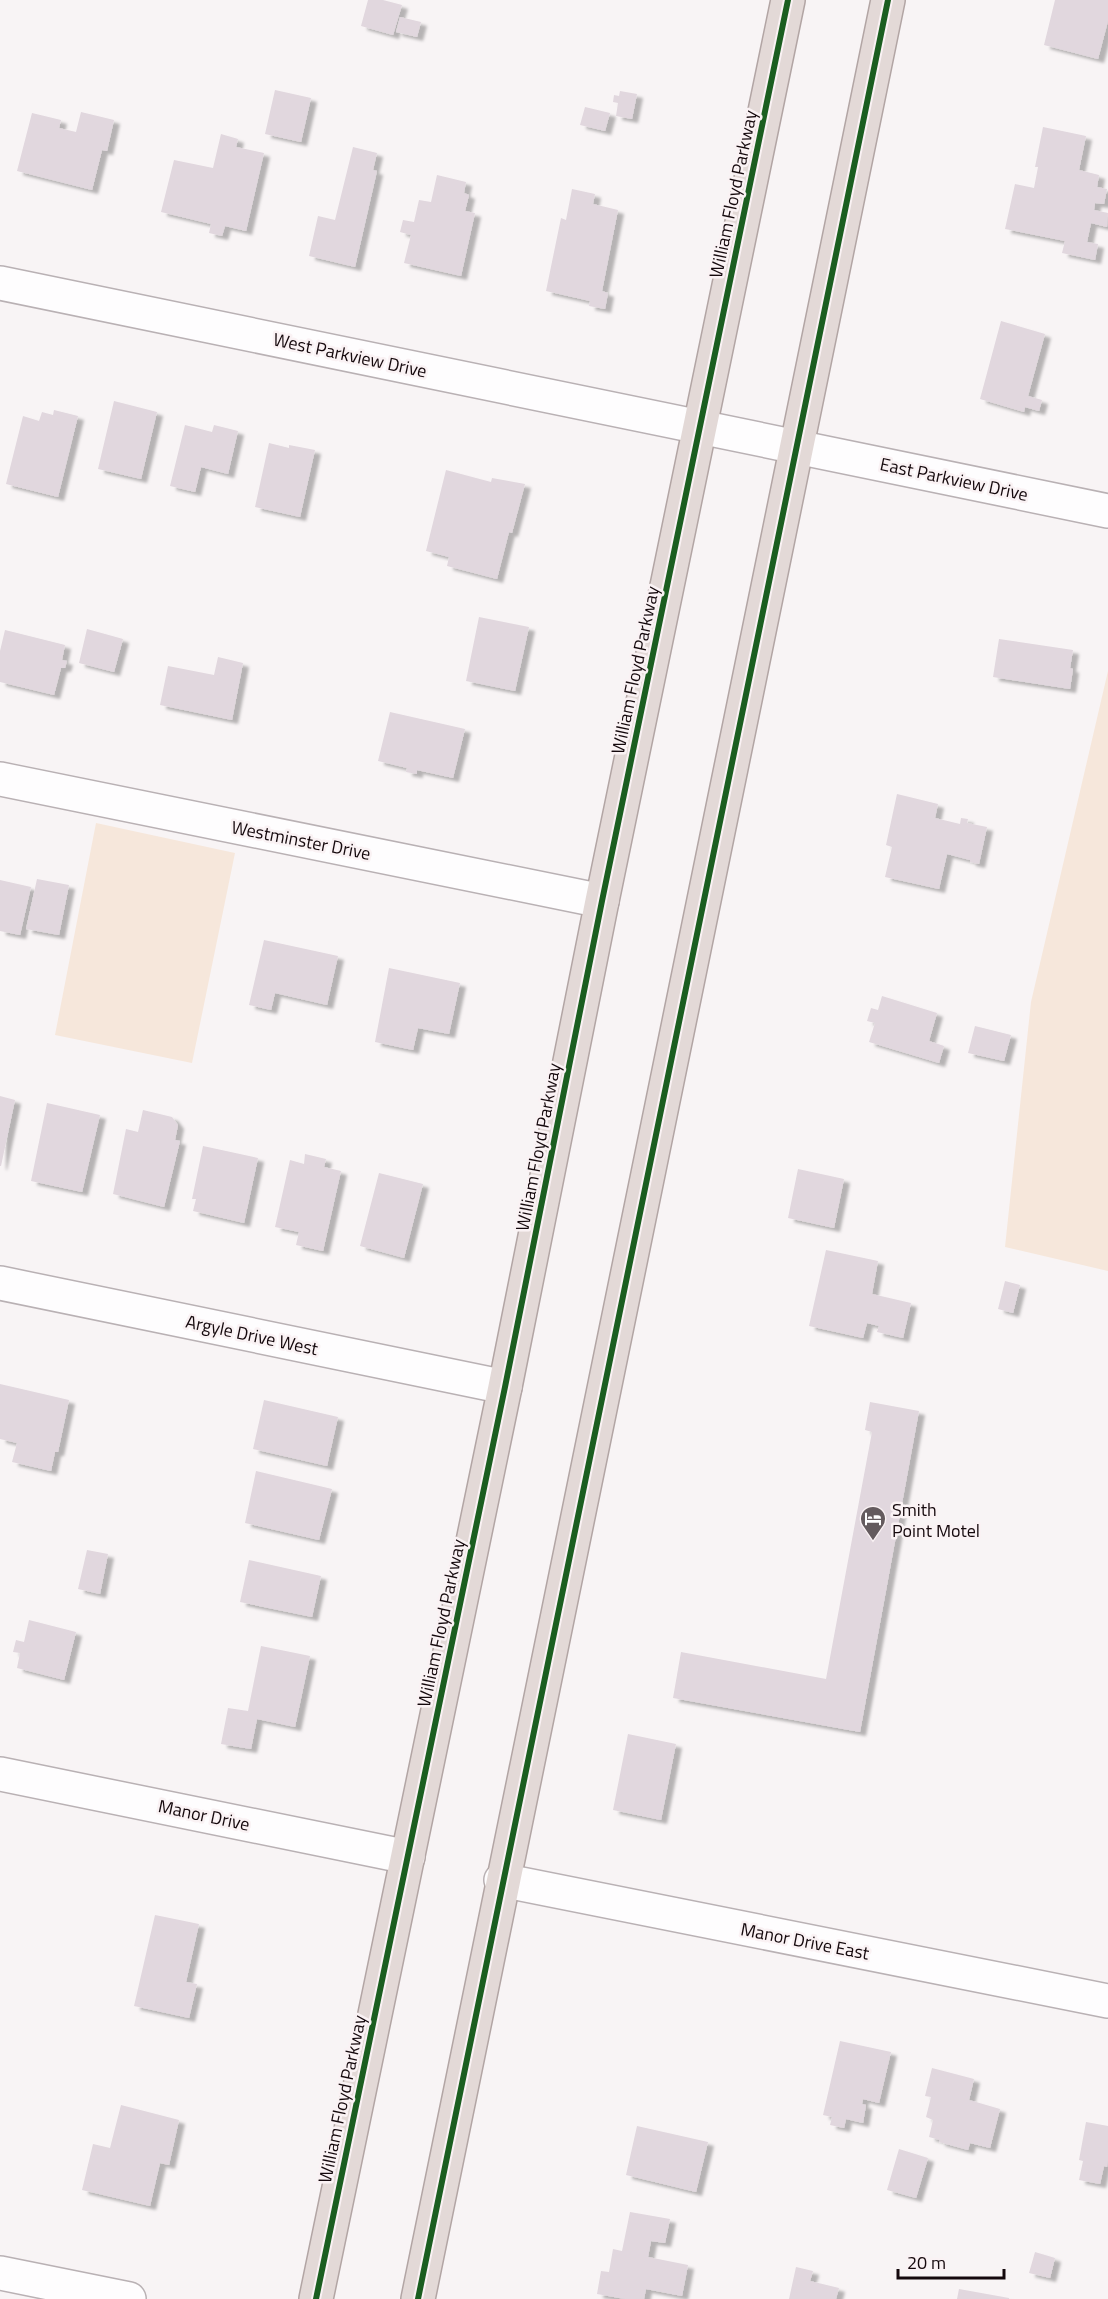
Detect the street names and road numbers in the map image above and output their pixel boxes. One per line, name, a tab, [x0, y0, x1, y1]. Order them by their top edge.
street label: William Floyd Parkway	[702, 107, 764, 280]
street label: West Parkview Drive	[271, 326, 429, 384]
street label: East Parkview Drive	[877, 450, 1031, 508]
street label: William Floyd Parkway	[604, 583, 666, 756]
street label: Westminster Drive	[229, 813, 373, 867]
street label: William Floyd Parkway	[508, 1060, 568, 1233]
street label: Argyle Drive West	[183, 1308, 321, 1362]
street label: William Floyd Parkway	[410, 1536, 472, 1709]
street label: Manor Drive	[156, 1792, 252, 1838]
street label: Manor Drive East	[738, 1915, 872, 1967]
street label: William Floyd Parkway	[311, 2012, 373, 2185]

